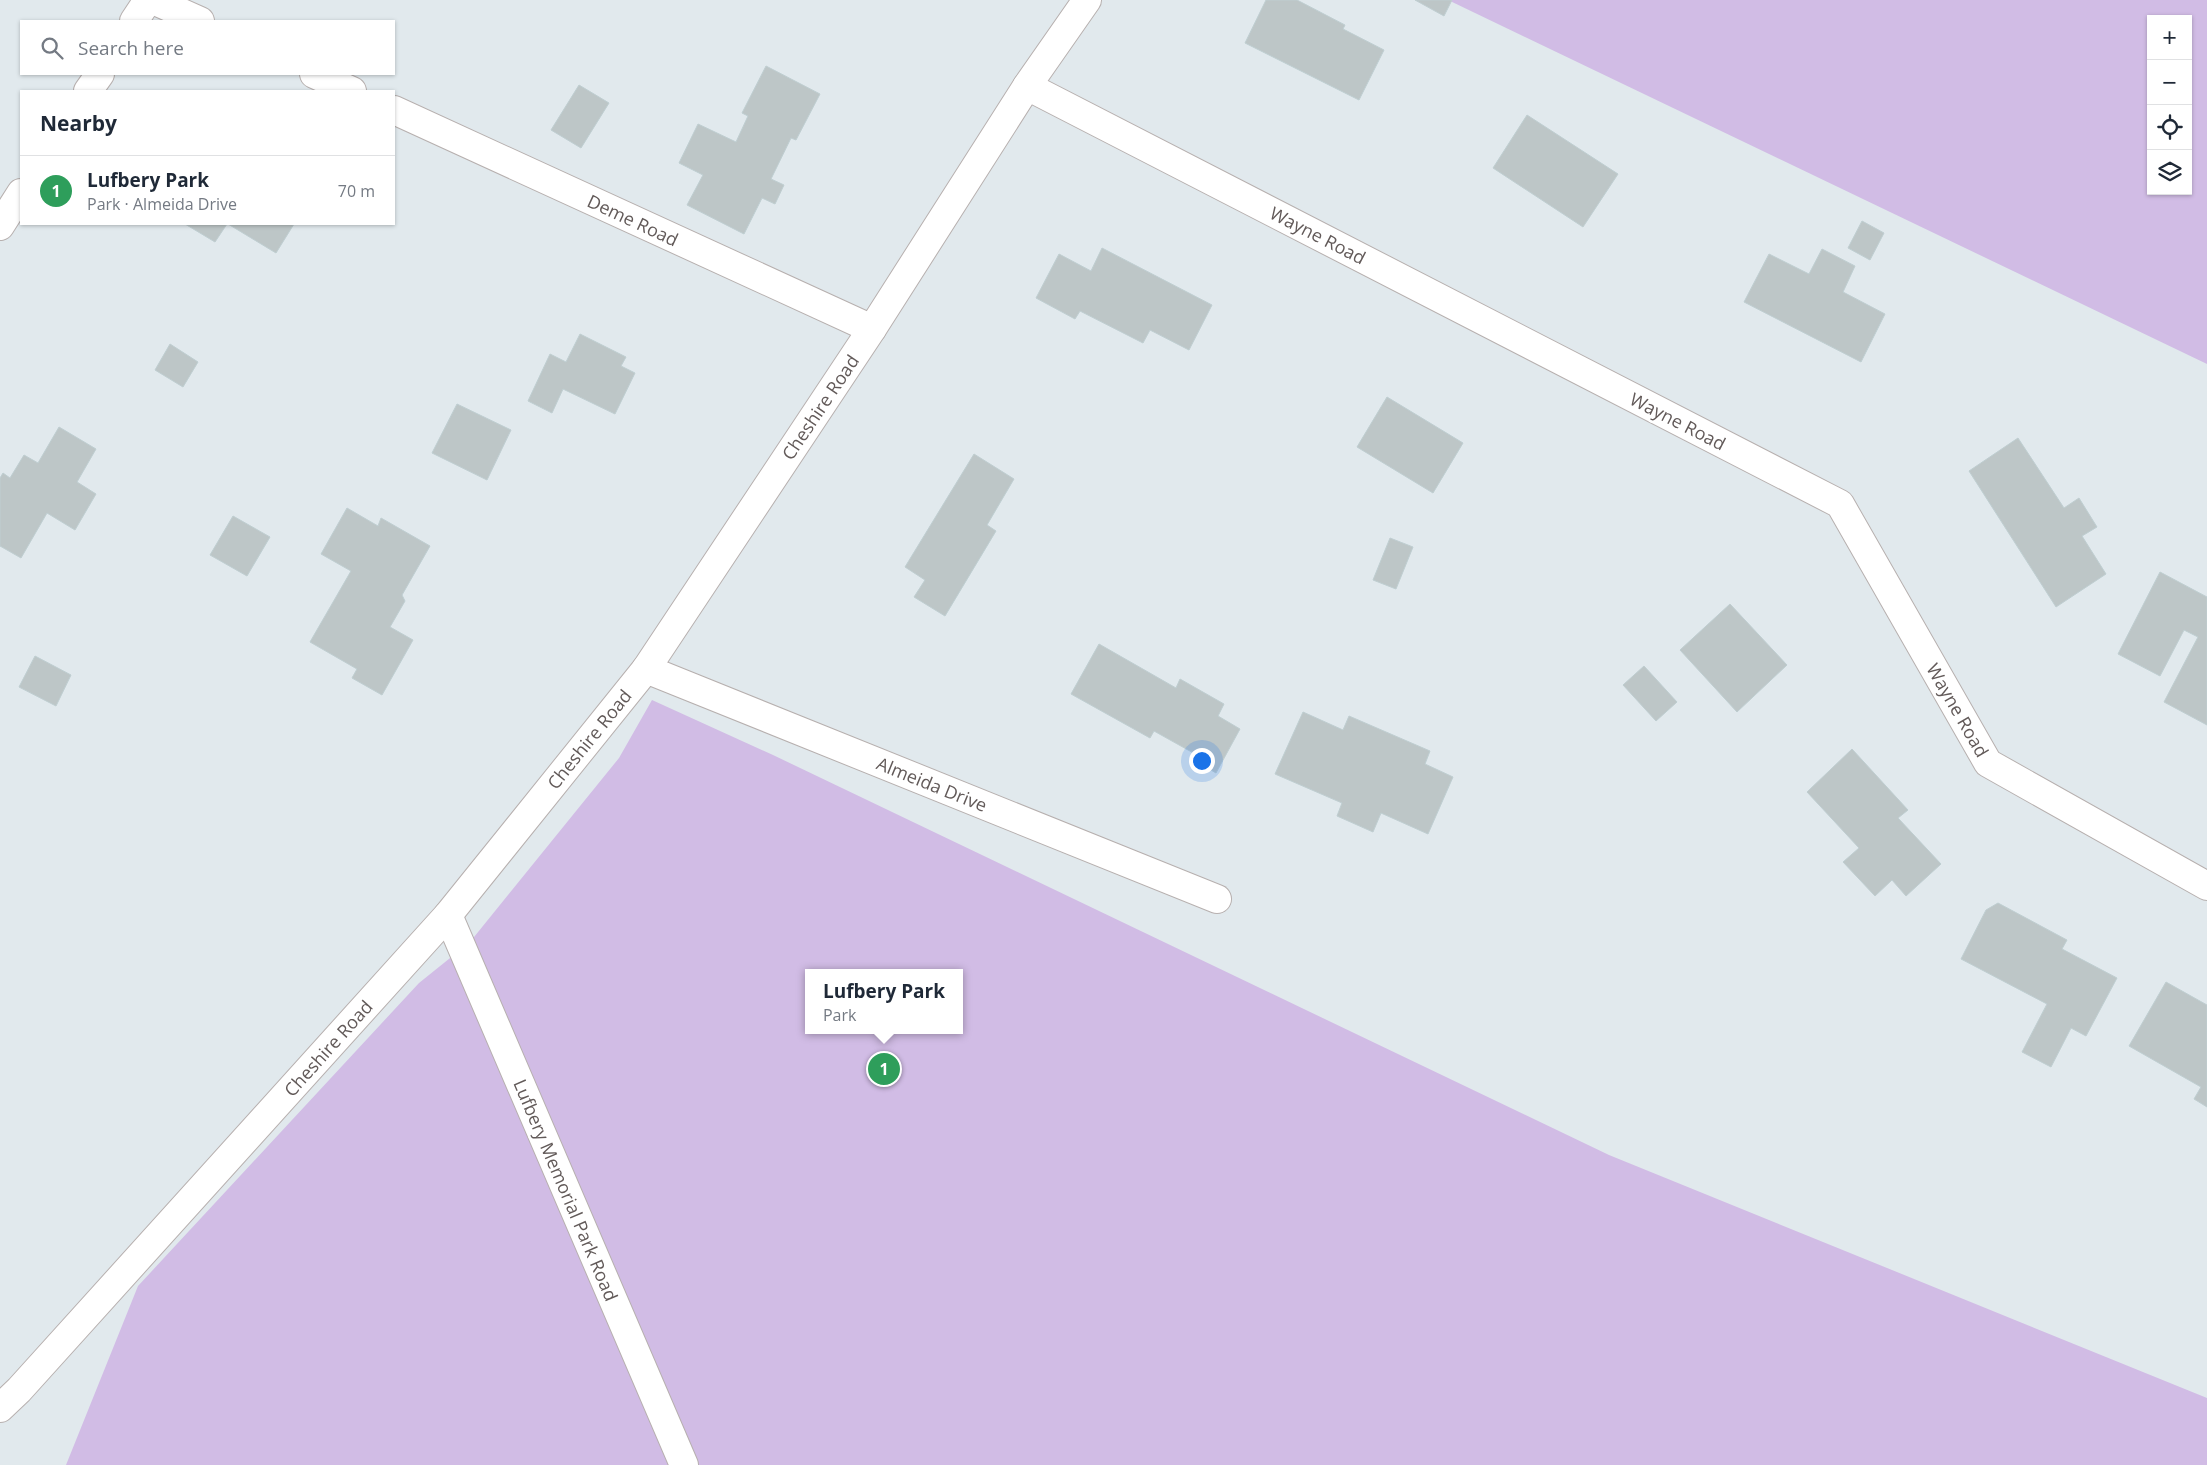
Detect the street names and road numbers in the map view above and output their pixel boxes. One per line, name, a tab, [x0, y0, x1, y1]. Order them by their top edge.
street label: Deme Road	[584, 189, 682, 251]
street label: Wayne Road	[1266, 201, 1370, 269]
street label: Cheshire Road	[776, 350, 864, 464]
street label: Wayne Road	[1626, 387, 1730, 455]
street label: Wayne Road	[1922, 659, 1994, 761]
street label: Cheshire Road	[541, 684, 637, 794]
street label: Almeida Drive	[873, 751, 991, 817]
street label: Cheshire Road	[278, 995, 378, 1101]
street label: Lufbery Memorial Park Road	[508, 1075, 624, 1305]

